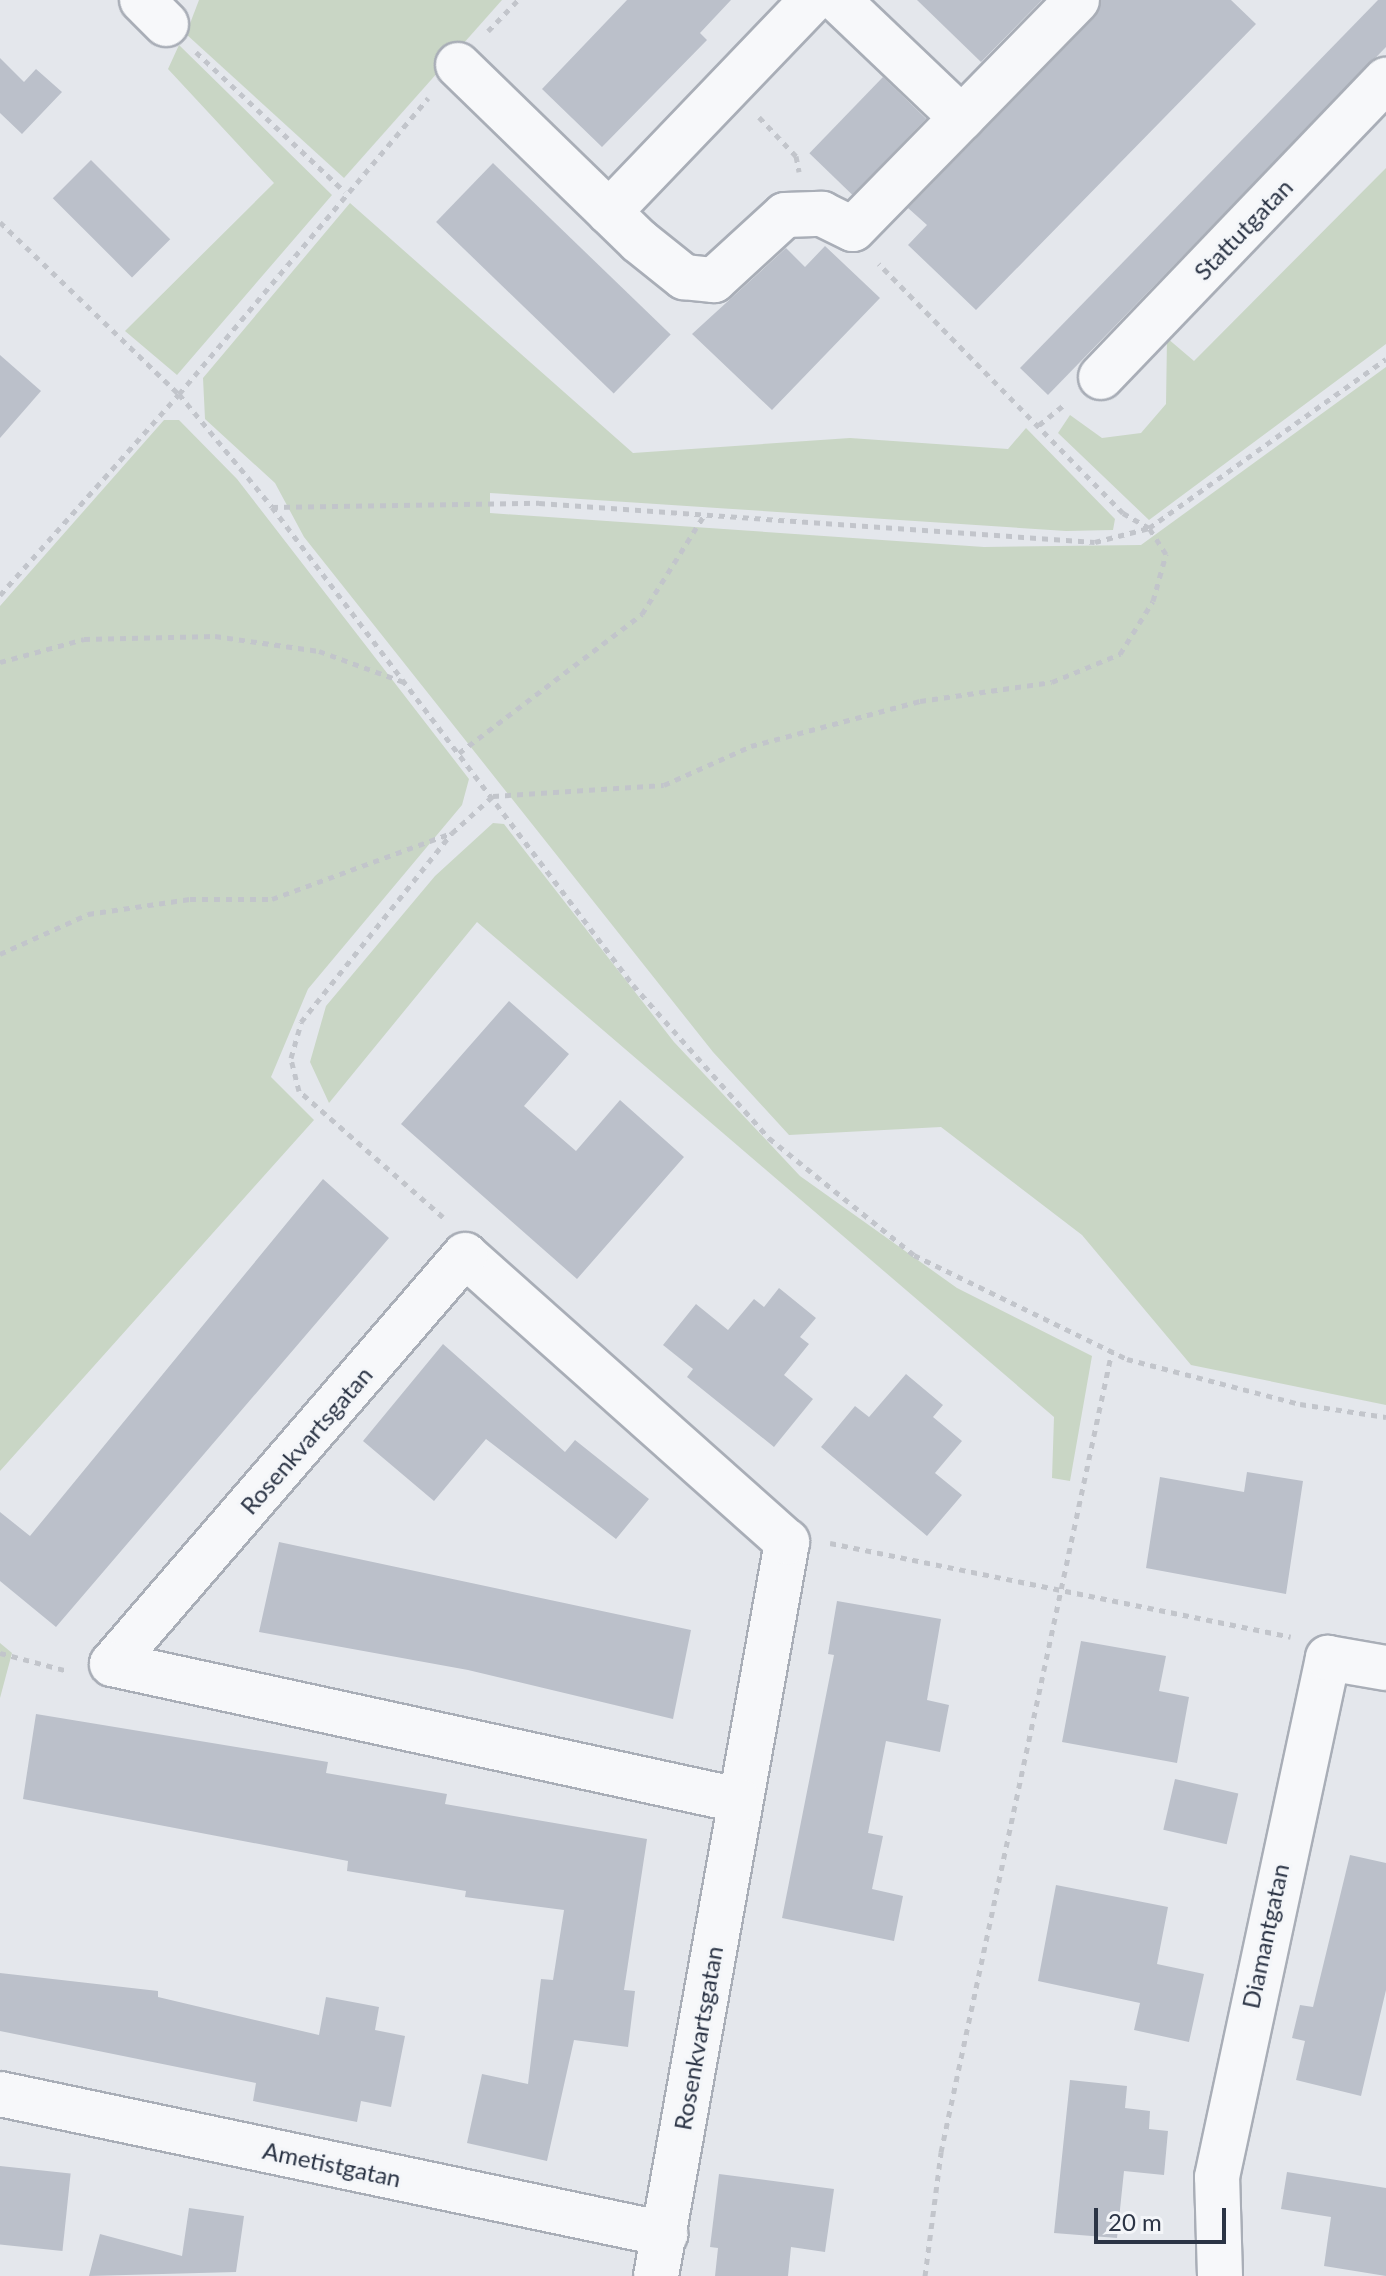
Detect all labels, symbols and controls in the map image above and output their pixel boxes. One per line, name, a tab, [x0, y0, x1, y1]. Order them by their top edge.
street label: Stattutgatan	[1188, 172, 1298, 286]
street label: Rosenkvartsgatan	[234, 1360, 378, 1520]
street label: Diamantgatan	[1236, 1861, 1294, 2011]
street label: Rosenkvartsgatan	[668, 1944, 728, 2132]
street label: Ametistgatan	[260, 2135, 404, 2193]
scale bar	[1098, 2192, 1230, 2242]
text: 20 m	[1108, 2207, 1162, 2236]

